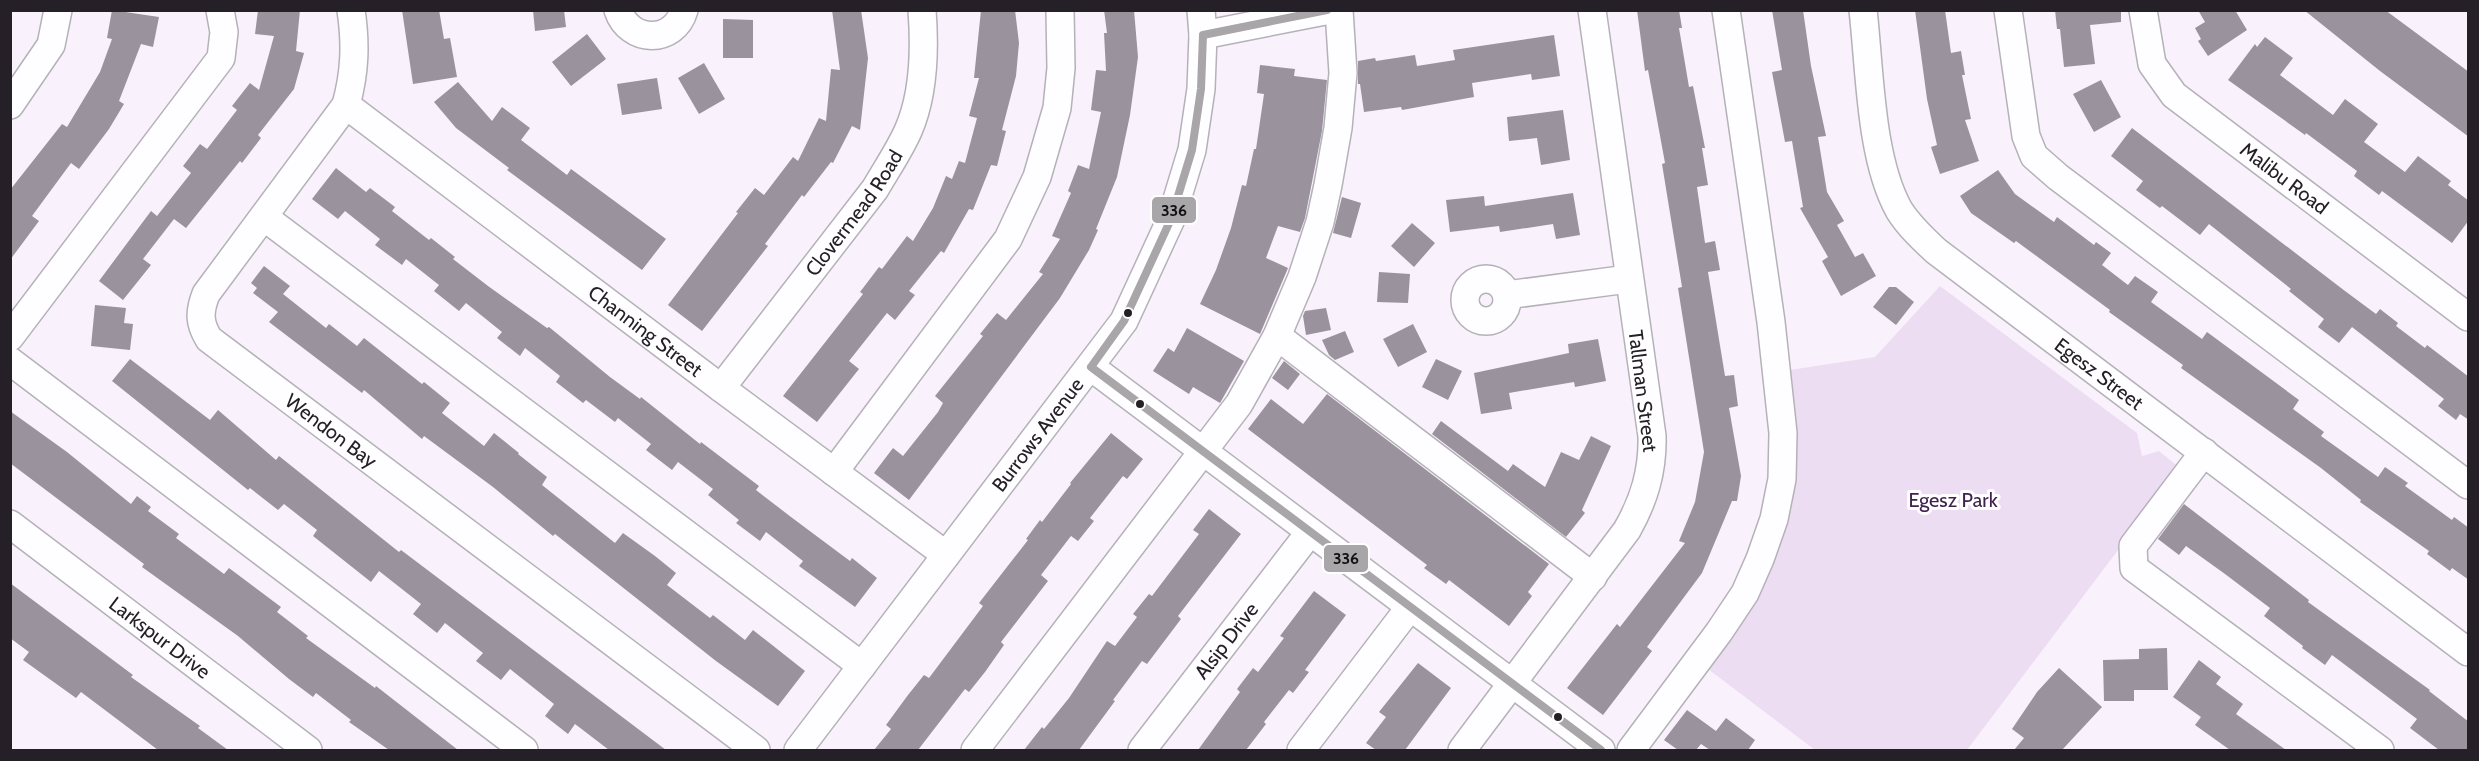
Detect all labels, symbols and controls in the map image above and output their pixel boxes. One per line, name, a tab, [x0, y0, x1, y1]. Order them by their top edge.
street label: Malibu Road	[2236, 137, 2333, 219]
street label: Clovermead Road	[800, 146, 908, 281]
line badge: 336	[1151, 196, 1197, 224]
text: 336	[1161, 201, 1187, 220]
street label: Channing Street	[584, 280, 707, 382]
unlabelled marker	[1122, 307, 1134, 319]
street label: Tallman Street	[1624, 329, 1662, 454]
street label: Egesz Street	[2050, 333, 2148, 415]
street label: Burrows Avenue	[987, 373, 1088, 496]
street label: Wendon Bay	[280, 388, 382, 473]
unlabelled marker	[1134, 398, 1146, 410]
park label: Egesz Park	[1908, 488, 1998, 512]
line badge: 336	[1323, 544, 1369, 573]
text: 336	[1333, 549, 1359, 568]
street label: Larkspur Drive	[105, 592, 215, 684]
street label: Alsip Drive	[1189, 598, 1263, 684]
unlabelled marker	[1552, 711, 1564, 723]

